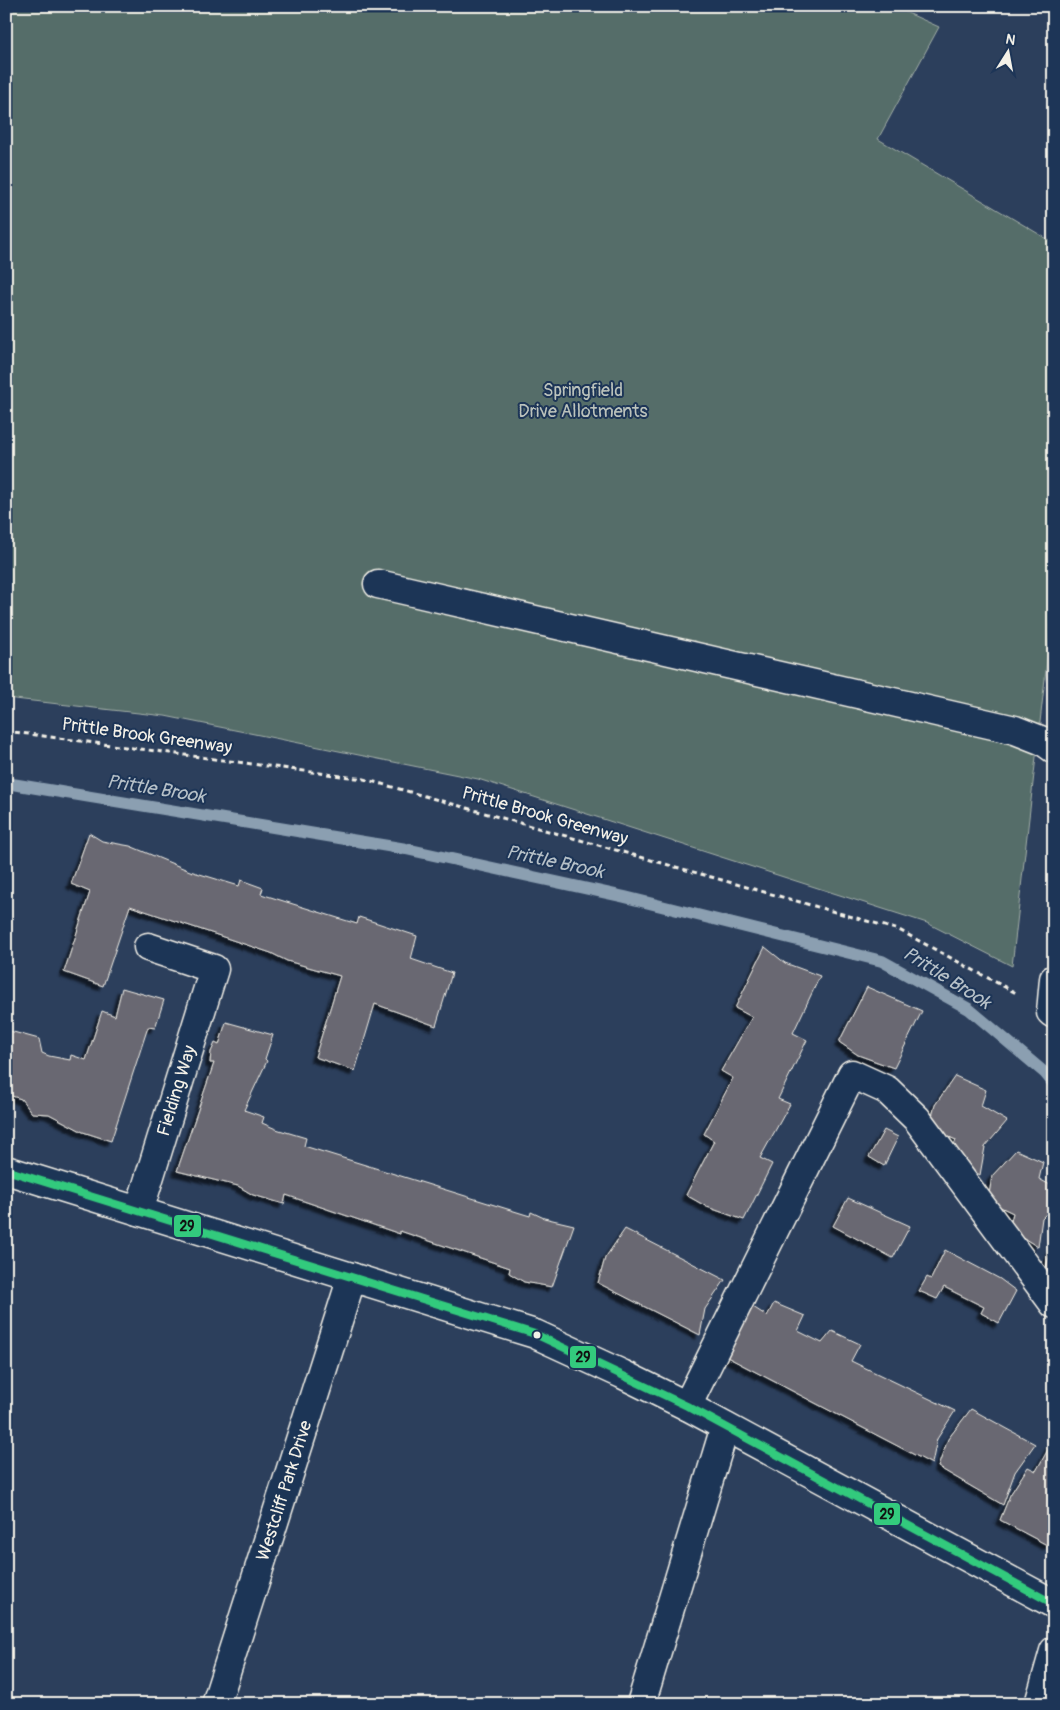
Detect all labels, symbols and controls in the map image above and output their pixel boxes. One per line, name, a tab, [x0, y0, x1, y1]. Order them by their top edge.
north arrow	[982, 28, 1032, 78]
text: N	[1004, 30, 1017, 49]
park label: Springfield Drive Allotments	[518, 379, 648, 423]
street label: Prittle Brook Greenway	[60, 713, 234, 759]
water label: Prittle Brook	[105, 769, 209, 809]
street label: Prittle Brook Greenway	[459, 781, 631, 851]
water label: Prittle Brook	[504, 840, 608, 884]
water label: Prittle Brook	[899, 942, 997, 1016]
street label: Fielding Way	[151, 1042, 201, 1139]
line badge: 29	[173, 1214, 202, 1238]
text: 29	[179, 1218, 195, 1235]
unlabelled marker	[532, 1330, 542, 1340]
line badge: 29	[569, 1345, 597, 1369]
text: 29	[575, 1349, 591, 1366]
street label: Westcliff Park Drive	[251, 1417, 317, 1564]
line badge: 29	[873, 1502, 901, 1526]
text: 29	[879, 1506, 895, 1523]

